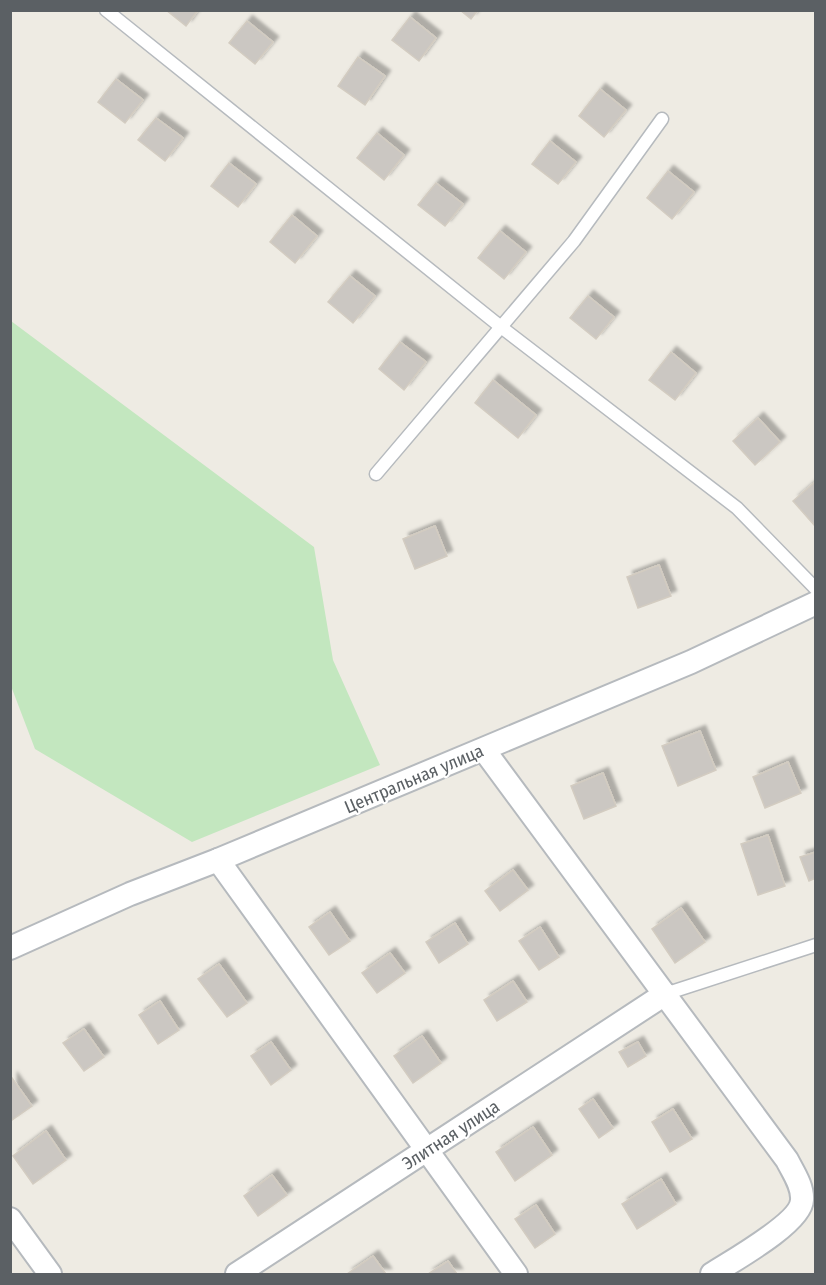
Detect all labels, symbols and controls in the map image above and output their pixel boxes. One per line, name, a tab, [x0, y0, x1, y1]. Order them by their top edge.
street label: Центральная улица	[341, 740, 487, 818]
street label: Элитная улица	[398, 1095, 504, 1175]

